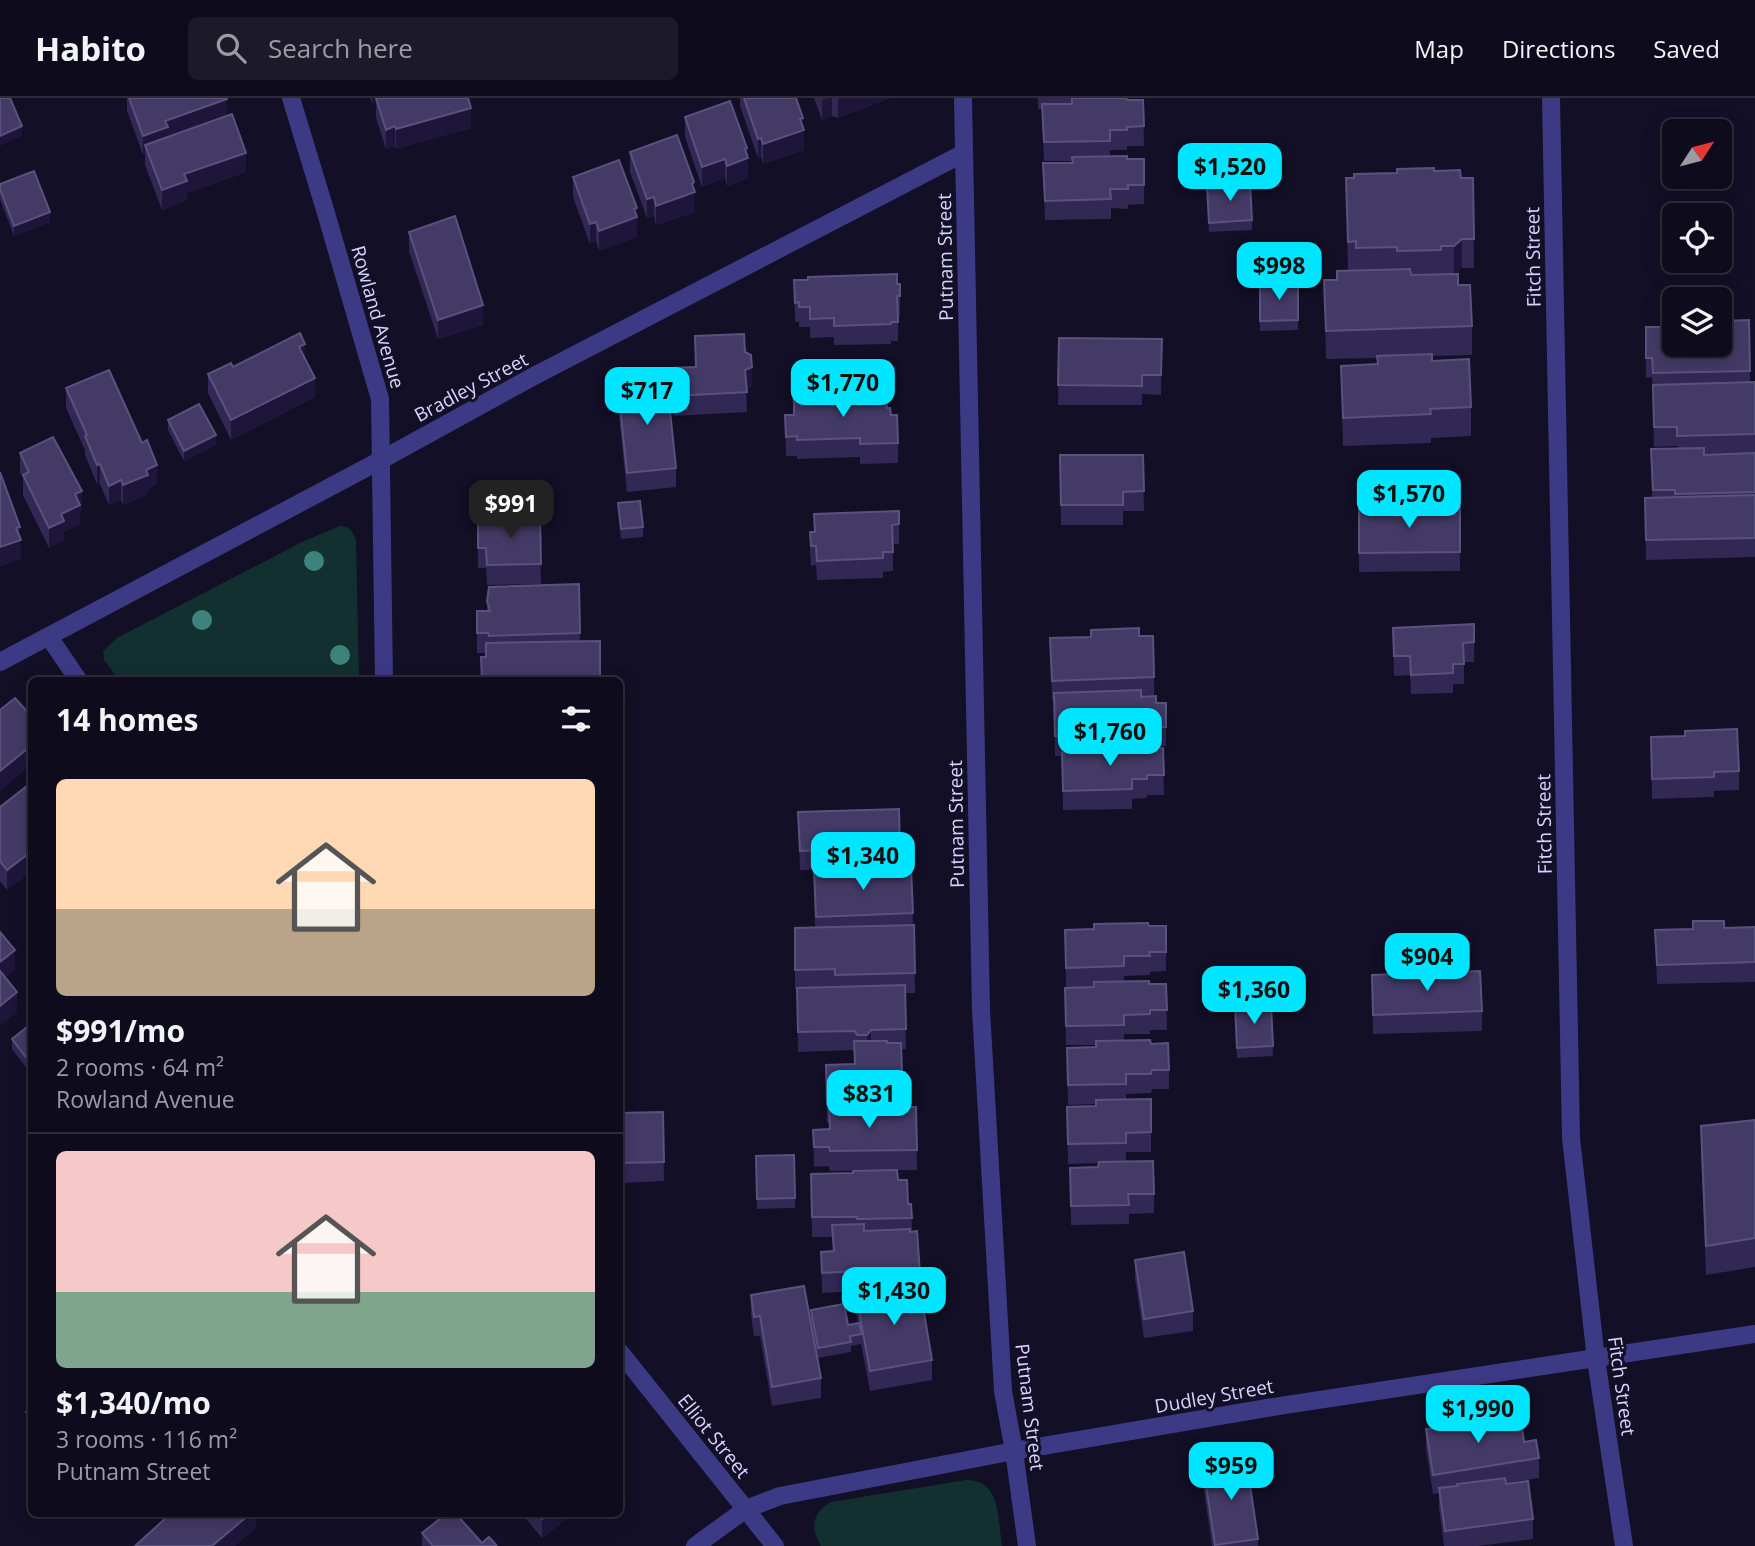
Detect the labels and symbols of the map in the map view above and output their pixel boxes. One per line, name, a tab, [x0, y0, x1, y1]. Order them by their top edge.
north arrow	[1662, 119, 1732, 189]
pin: $1,520	[1173, 144, 1287, 203]
street label: Putnam Street	[931, 193, 959, 321]
street label: Fitch Street	[1519, 206, 1547, 307]
street label: Rowland Avenue	[345, 242, 411, 392]
pin: $998	[1238, 242, 1320, 302]
street label: Bradley Street	[410, 346, 533, 428]
pin: $1,770	[786, 360, 900, 419]
pin: $717	[606, 368, 688, 427]
pin: $1,570	[1352, 470, 1466, 530]
pin: $991	[470, 480, 552, 540]
pin: $1,760	[1053, 708, 1167, 768]
street label: Putnam Street	[942, 760, 970, 888]
street label: Fitch Street	[1530, 773, 1558, 874]
pin: $1,340	[806, 832, 920, 892]
pin: $904	[1386, 934, 1468, 993]
pin: $1,360	[1197, 967, 1311, 1026]
pin: $831	[828, 1070, 910, 1130]
pin: $1,430	[837, 1268, 951, 1327]
street label: Fitch Street	[1602, 1335, 1642, 1438]
street label: Putnam Street	[1009, 1342, 1051, 1472]
street label: Dudley Street	[1153, 1373, 1276, 1419]
pin: $1,990	[1421, 1386, 1535, 1445]
street label: Elliot Street	[672, 1389, 756, 1484]
pin: $959	[1190, 1442, 1272, 1502]

